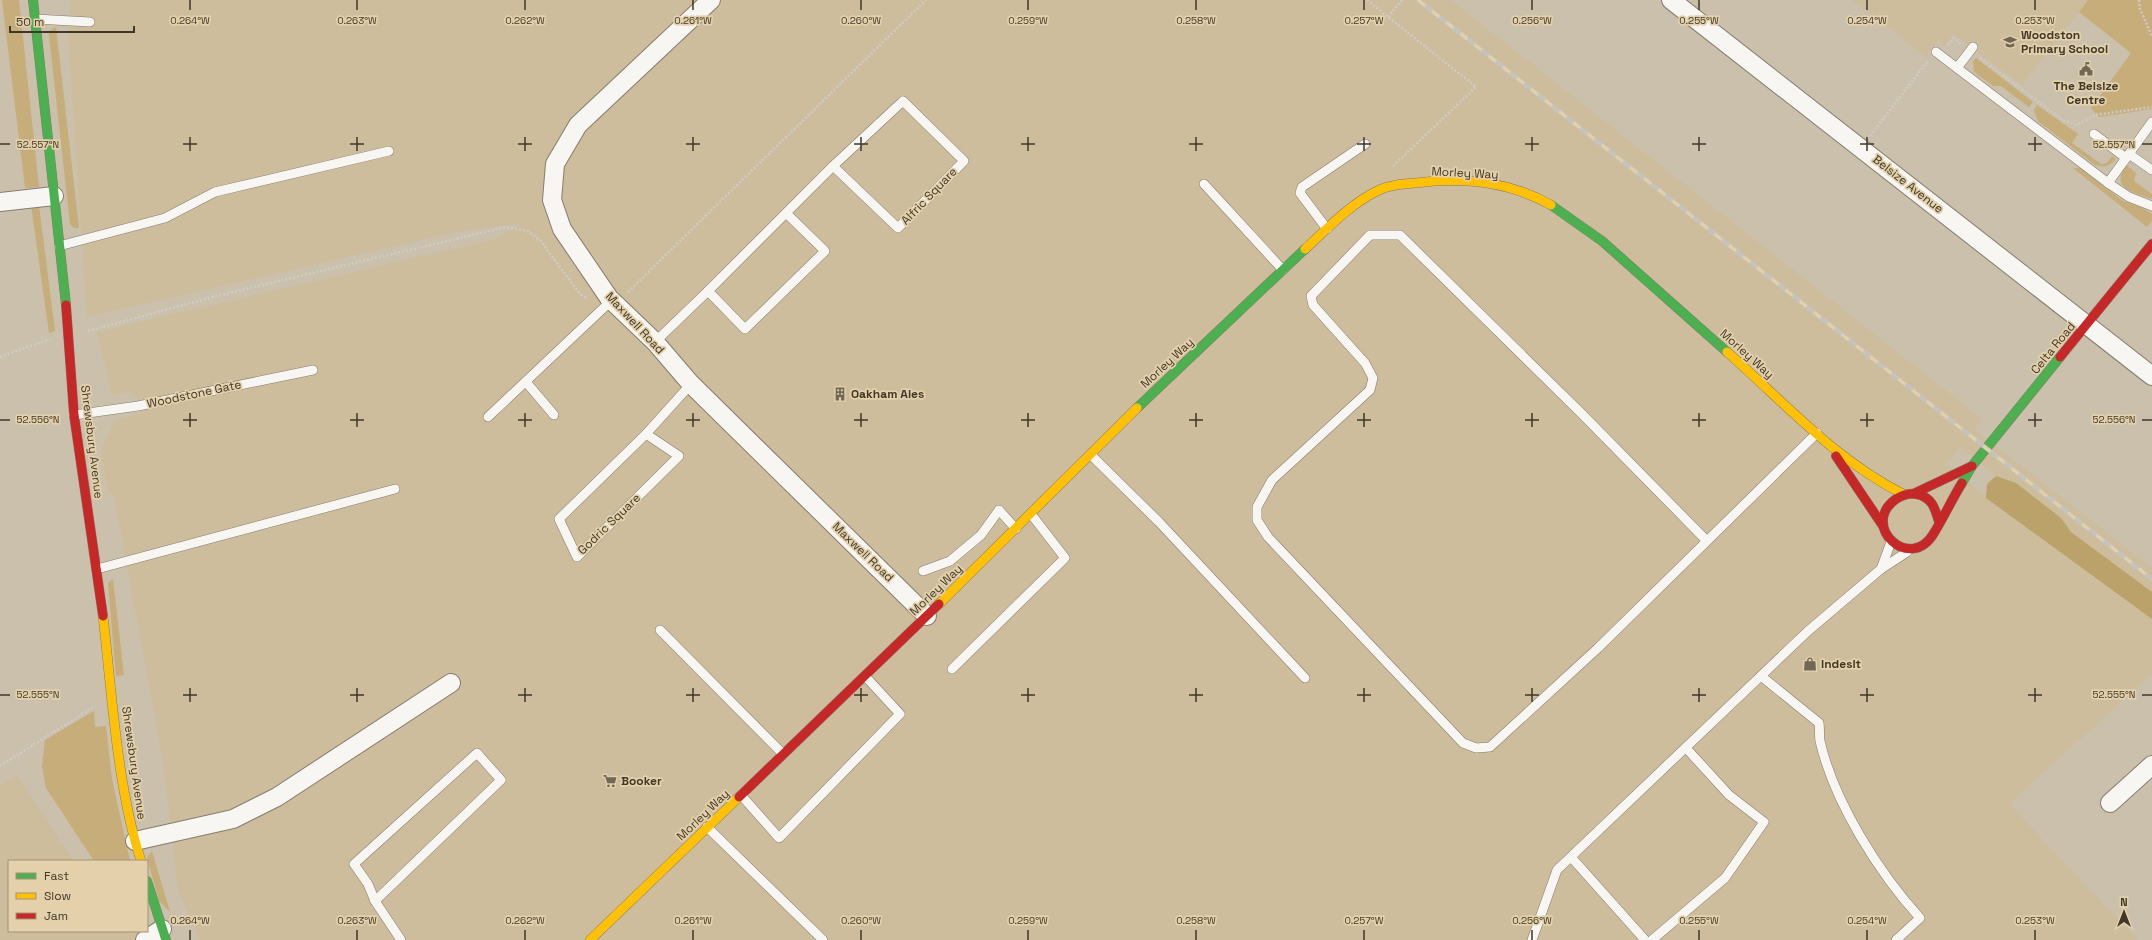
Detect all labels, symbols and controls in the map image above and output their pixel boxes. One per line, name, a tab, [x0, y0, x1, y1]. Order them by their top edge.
scale bar	[10, 8, 134, 34]
text: 50 m	[16, 14, 44, 30]
text: 0.264°W	[170, 14, 210, 27]
text: 0.263°W	[337, 14, 377, 27]
text: 0.262°W	[505, 14, 545, 27]
text: 0.261°W	[674, 14, 712, 27]
text: 0.260°W	[841, 14, 881, 27]
text: 0.259°W	[1008, 14, 1048, 27]
text: 0.258°W	[1176, 14, 1216, 27]
text: 0.257°W	[1345, 14, 1384, 27]
text: 0.256°W	[1512, 14, 1552, 27]
text: 0.255°W	[1679, 14, 1719, 27]
text: 0.254°W	[1847, 14, 1887, 27]
text: 0.253°W	[2015, 14, 2055, 27]
place label: Woodston Primary School	[2021, 27, 2108, 57]
school or university icon: Woodston Primary School	[2002, 34, 2018, 50]
public building icon: The Belsize Centre	[2078, 61, 2094, 77]
place label: The Belsize Centre	[2053, 78, 2119, 108]
text: 52.557°N	[17, 138, 59, 151]
text: 52.557°N	[2093, 138, 2135, 151]
street label: Belsize Avenue	[1869, 151, 1947, 217]
street label: Morley Way	[1431, 163, 1499, 183]
street label: Alfric Square	[897, 164, 961, 228]
street label: Maxwell Road	[602, 289, 668, 357]
street label: Celta Road	[2027, 319, 2079, 377]
street label: Morley Way	[1717, 326, 1777, 382]
street label: Morley Way	[1137, 334, 1197, 392]
street label: Woodstone Gate	[145, 376, 243, 412]
street label: Shrewsbury Avenue	[77, 384, 107, 500]
building icon: Oakham Ales	[832, 386, 848, 402]
place label: Oakham Ales	[851, 386, 924, 402]
text: 52.556°N	[16, 413, 60, 426]
text: 52.556°N	[2092, 413, 2136, 426]
street label: Godric Square	[574, 490, 644, 558]
street label: Maxwell Road	[829, 519, 897, 585]
street label: Morley Way	[906, 561, 966, 619]
shop icon: Indesit	[1802, 656, 1818, 672]
place label: Indesit	[1821, 656, 1861, 672]
text: 52.555°N	[17, 688, 59, 701]
text: 52.555°N	[2093, 688, 2135, 701]
street label: Shrewsbury Avenue	[118, 705, 150, 821]
supermarket icon: Booker	[602, 773, 618, 789]
place label: Booker	[621, 773, 662, 789]
street label: Morley Way	[673, 786, 733, 844]
legend	[8, 860, 148, 932]
text: Fast	[44, 868, 69, 884]
text: Slow	[44, 888, 71, 904]
north arrow	[2104, 892, 2144, 932]
text: N	[2120, 895, 2128, 909]
text: Jam	[44, 908, 68, 924]
text: 0.264°W	[170, 914, 210, 927]
text: 0.263°W	[337, 914, 377, 927]
text: 0.262°W	[505, 914, 545, 927]
text: 0.261°W	[674, 914, 712, 927]
text: 0.260°W	[841, 914, 881, 927]
text: 0.259°W	[1008, 914, 1048, 927]
text: 0.258°W	[1176, 914, 1216, 927]
text: 0.257°W	[1345, 914, 1384, 927]
text: 0.256°W	[1512, 914, 1552, 927]
text: 0.255°W	[1679, 914, 1719, 927]
text: 0.254°W	[1847, 914, 1887, 927]
text: 0.253°W	[2015, 914, 2055, 927]

